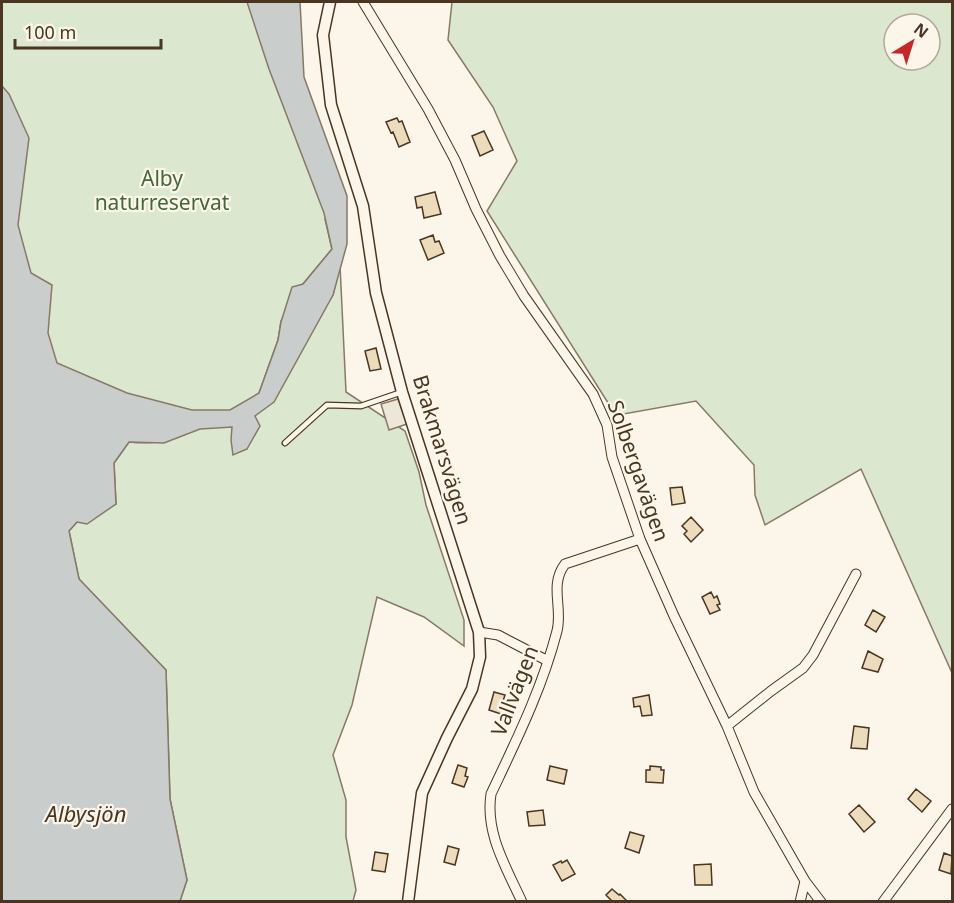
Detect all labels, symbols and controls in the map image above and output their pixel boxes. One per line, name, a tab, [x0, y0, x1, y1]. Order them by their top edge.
scale bar	[15, 12, 160, 50]
north arrow	[882, 12, 942, 72]
text: N	[909, 18, 933, 43]
text: 100 m	[24, 20, 76, 44]
park label: Alby naturreservat	[95, 164, 230, 216]
street label: Brakmarsvägen	[407, 371, 479, 528]
street label: Solbergavägen	[602, 396, 676, 545]
street label: Vallvägen	[484, 641, 544, 740]
water label: Albysjön	[44, 798, 126, 828]

